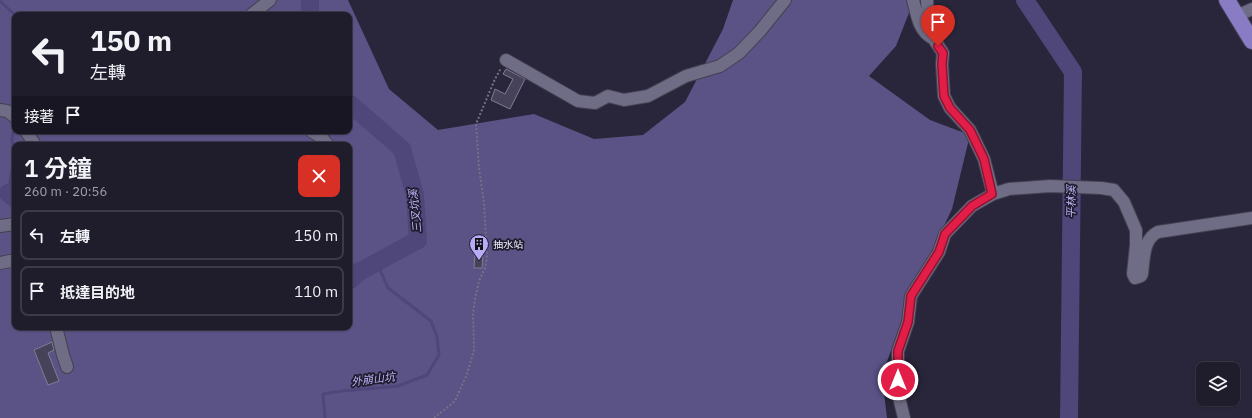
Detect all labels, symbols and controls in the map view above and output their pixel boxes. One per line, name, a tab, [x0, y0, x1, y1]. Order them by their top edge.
pin	[921, 5, 955, 46]
icon: arrive	[927, 11, 949, 33]
text: 150 m	[90, 22, 172, 59]
icon: left	[24, 28, 76, 80]
text: 左轉	[90, 61, 126, 84]
icon: arrive	[62, 104, 84, 126]
text: 接著	[24, 107, 54, 126]
text: 1 分鐘	[24, 152, 92, 184]
button: close	[298, 155, 340, 197]
text: 260 m · 20:56	[24, 183, 107, 200]
water label: 平林溪	[1064, 183, 1078, 219]
water label: 三叉坑溪	[406, 186, 424, 234]
icon: left	[26, 224, 48, 246]
text: 150 m	[294, 226, 338, 245]
text: 左轉	[60, 227, 90, 246]
building icon: 抽水站	[468, 233, 490, 261]
place label: 抽水站	[493, 238, 523, 251]
icon: arrive	[26, 280, 48, 302]
text: 110 m	[294, 282, 338, 301]
text: 抵達目的地	[60, 283, 135, 302]
position arrow	[877, 359, 919, 401]
map controls	[1196, 362, 1240, 406]
button: layers	[1196, 362, 1240, 406]
water label: 外崩山坑	[350, 369, 398, 389]

